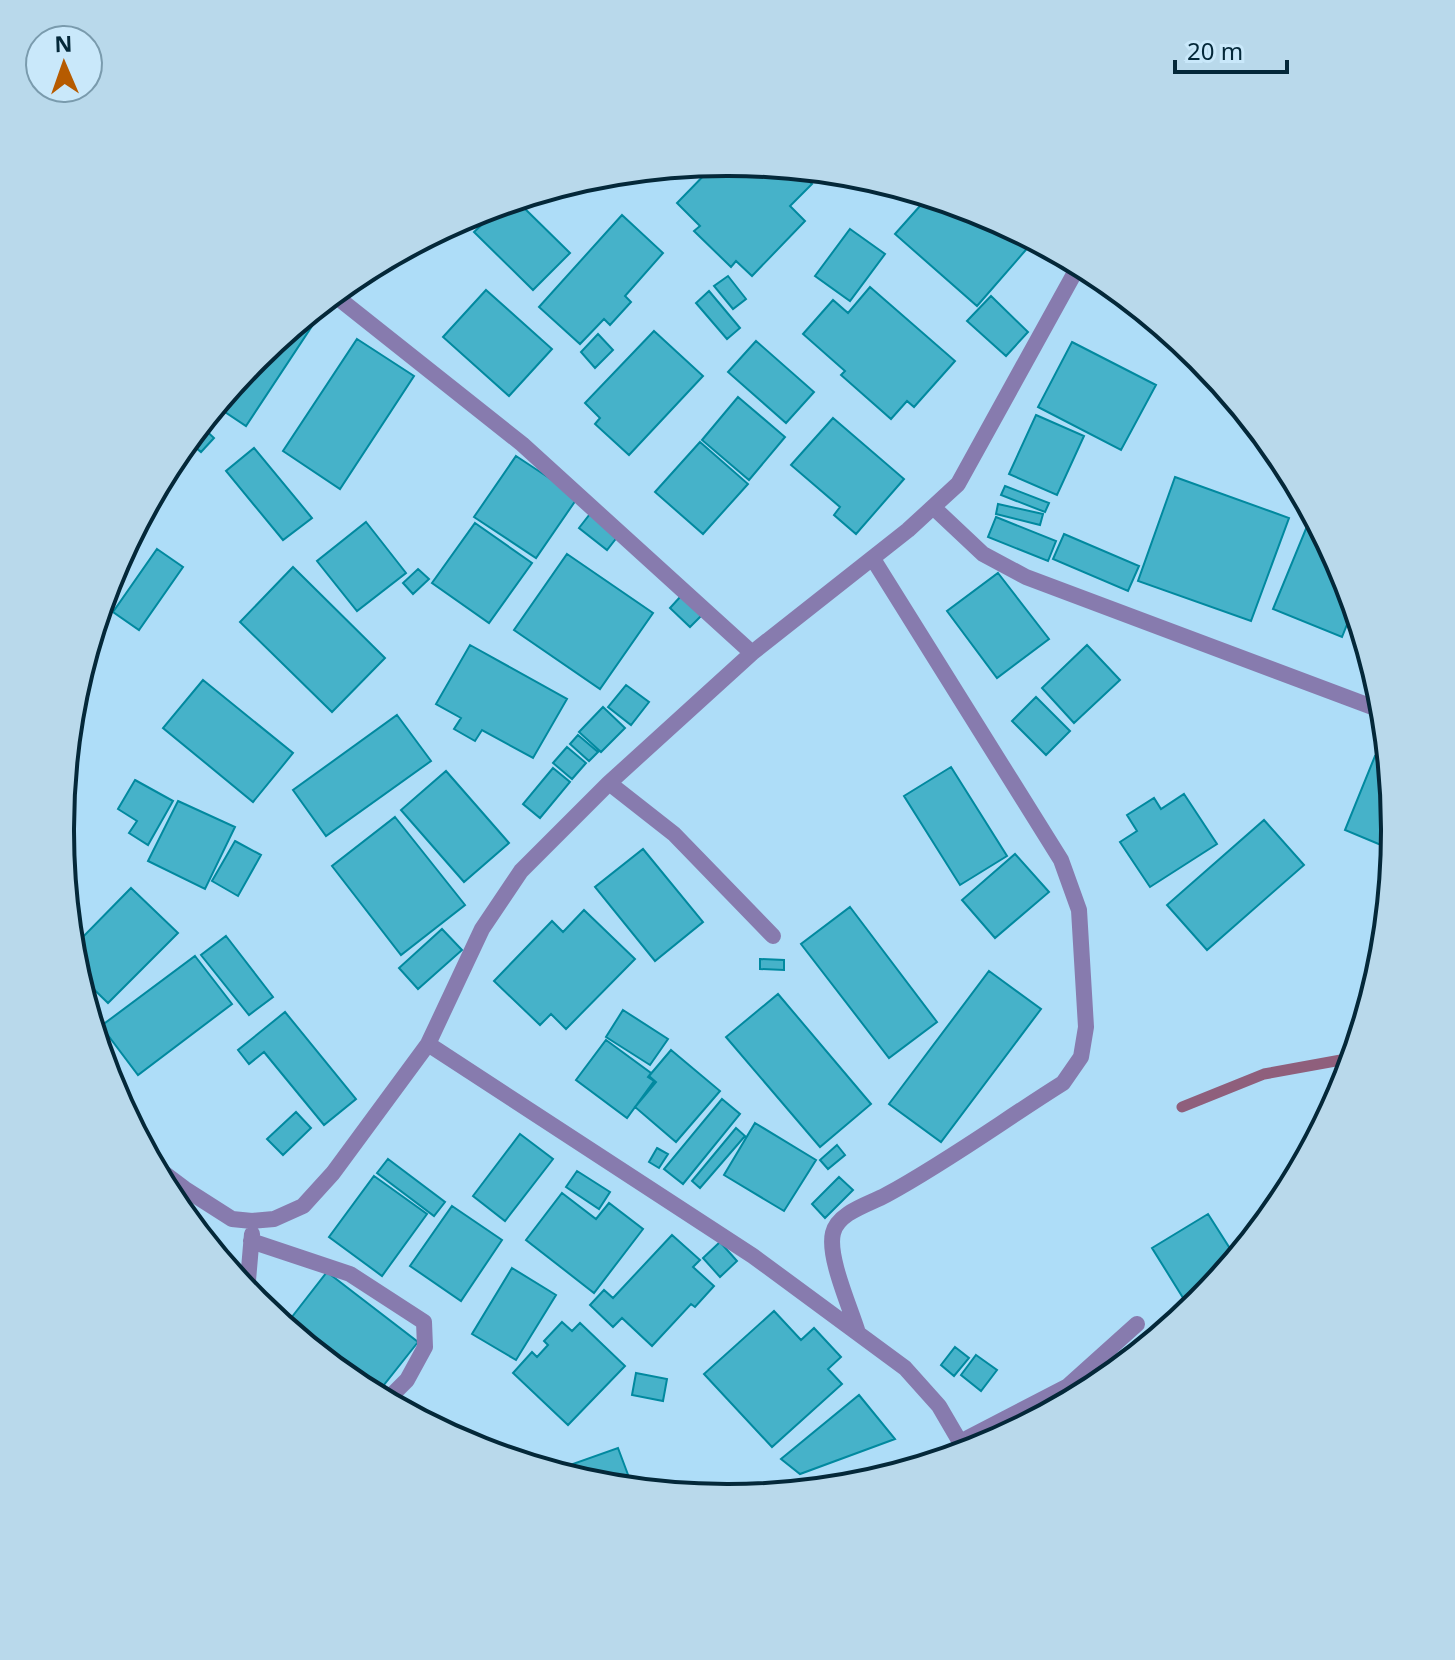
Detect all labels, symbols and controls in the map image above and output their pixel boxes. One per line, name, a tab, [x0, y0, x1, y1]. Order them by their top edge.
north arrow	[24, 24, 104, 104]
scale bar	[1175, 24, 1287, 74]
text: N	[54, 28, 73, 58]
text: 20 m	[1187, 34, 1243, 67]

